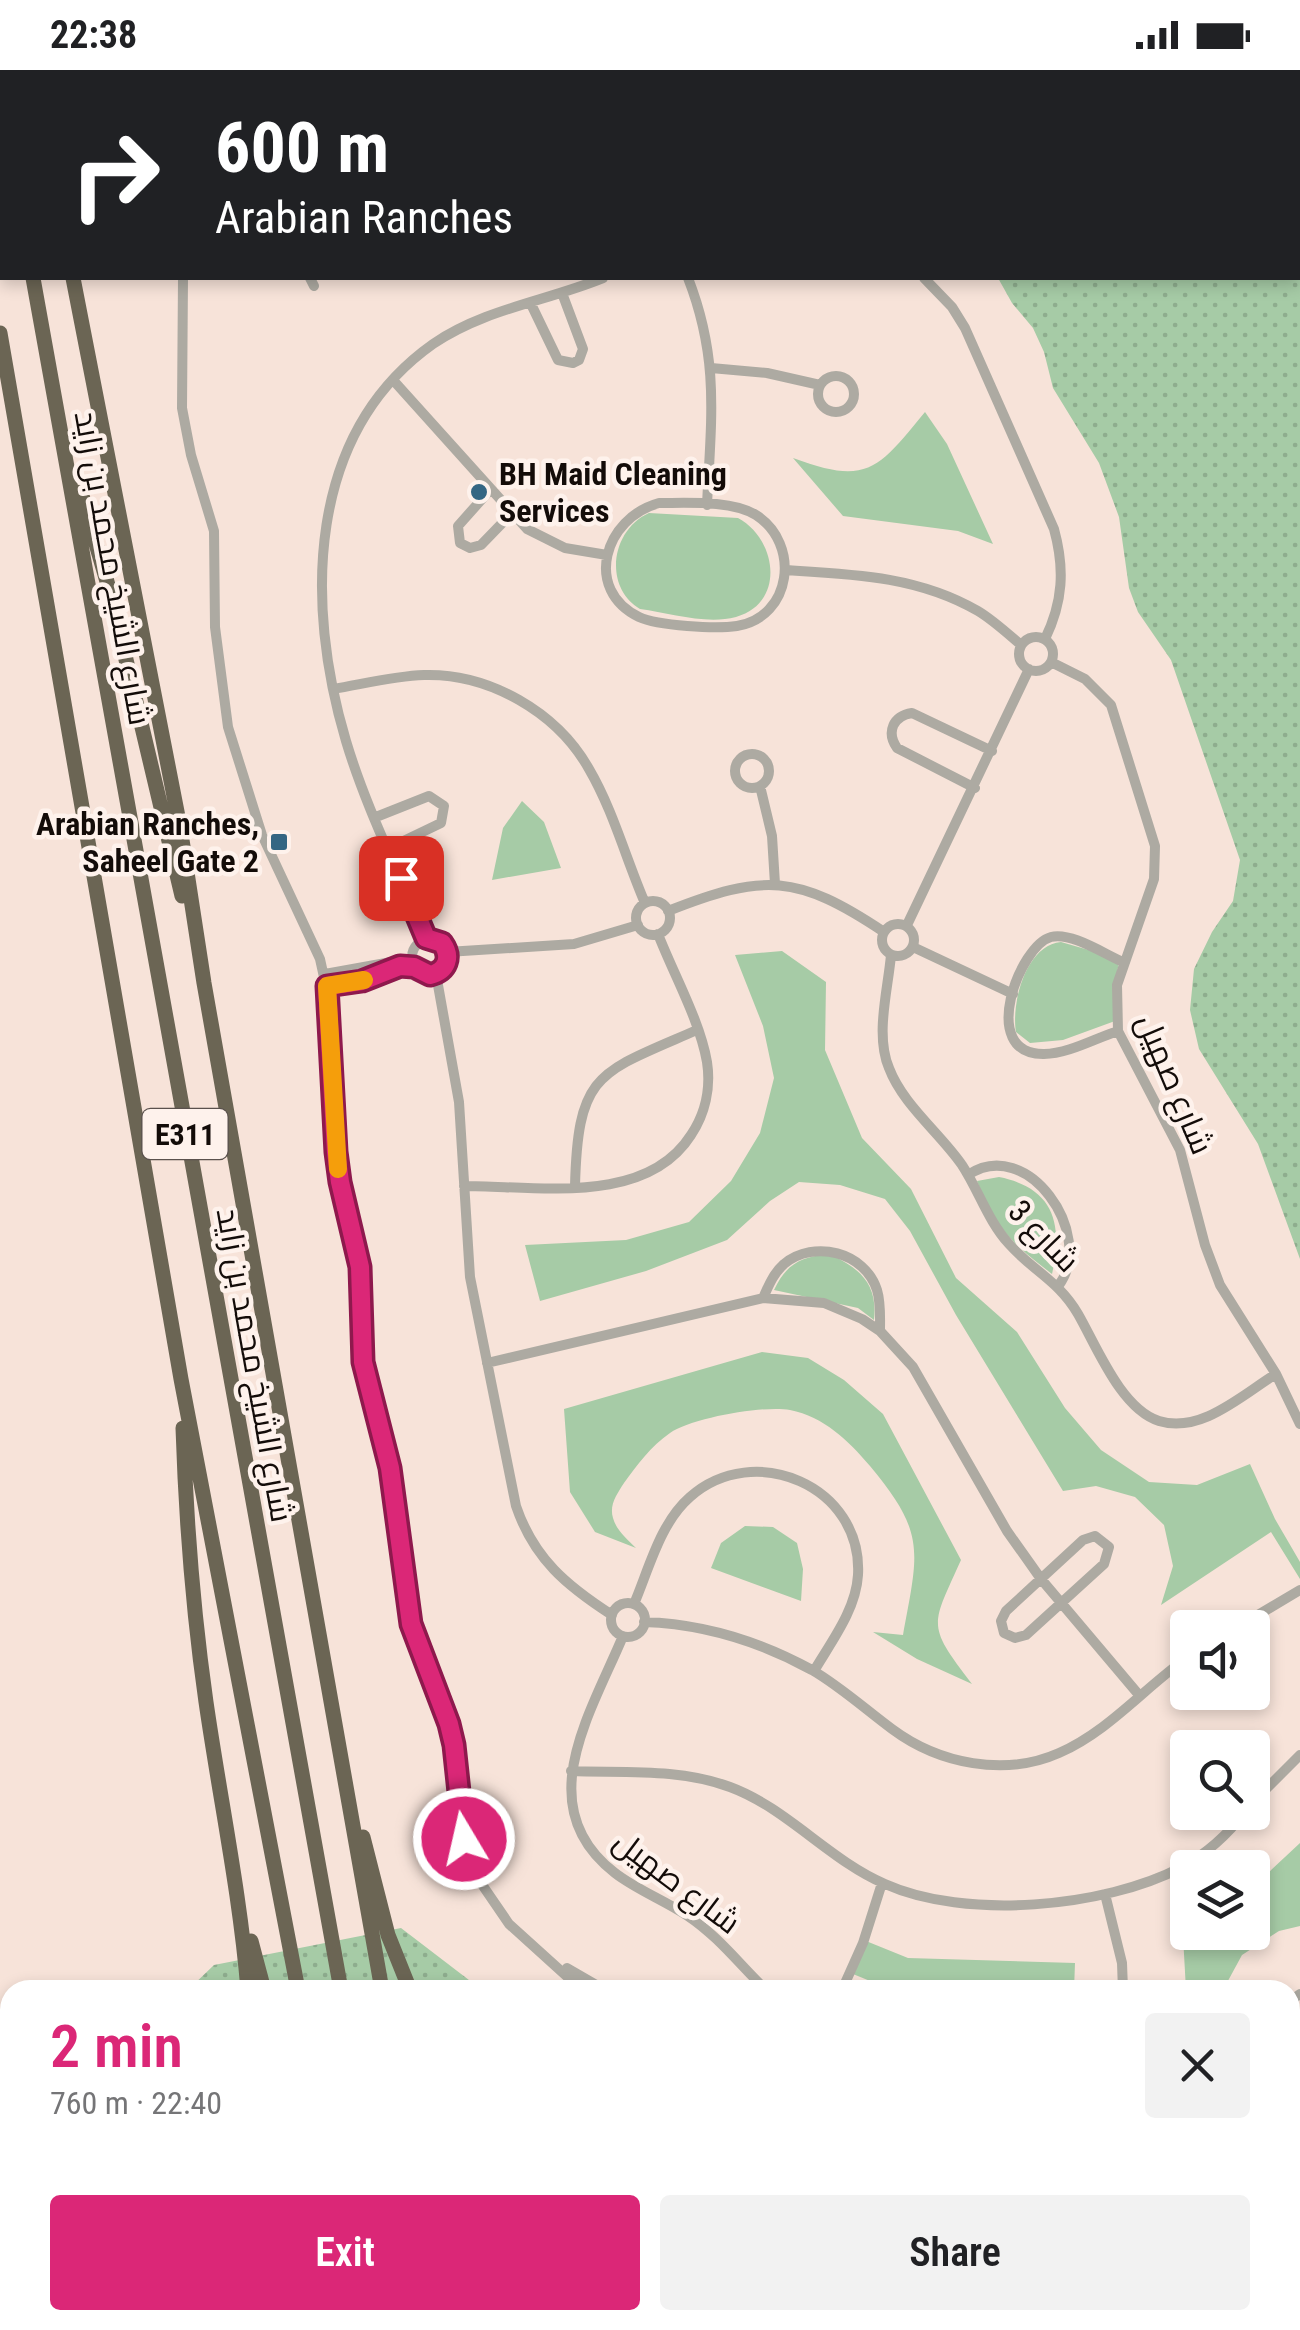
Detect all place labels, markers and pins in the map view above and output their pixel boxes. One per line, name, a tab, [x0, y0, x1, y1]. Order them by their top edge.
place label: BH Maid Cleaning Services	[499, 455, 727, 530]
marker: BH Maid Cleaning Services	[468, 481, 490, 503]
place label: Arabian Ranches, Saheel Gate 2	[36, 805, 259, 880]
marker: Arabian Ranches, Saheel Gate 2	[268, 831, 290, 853]
pin	[359, 836, 444, 921]

